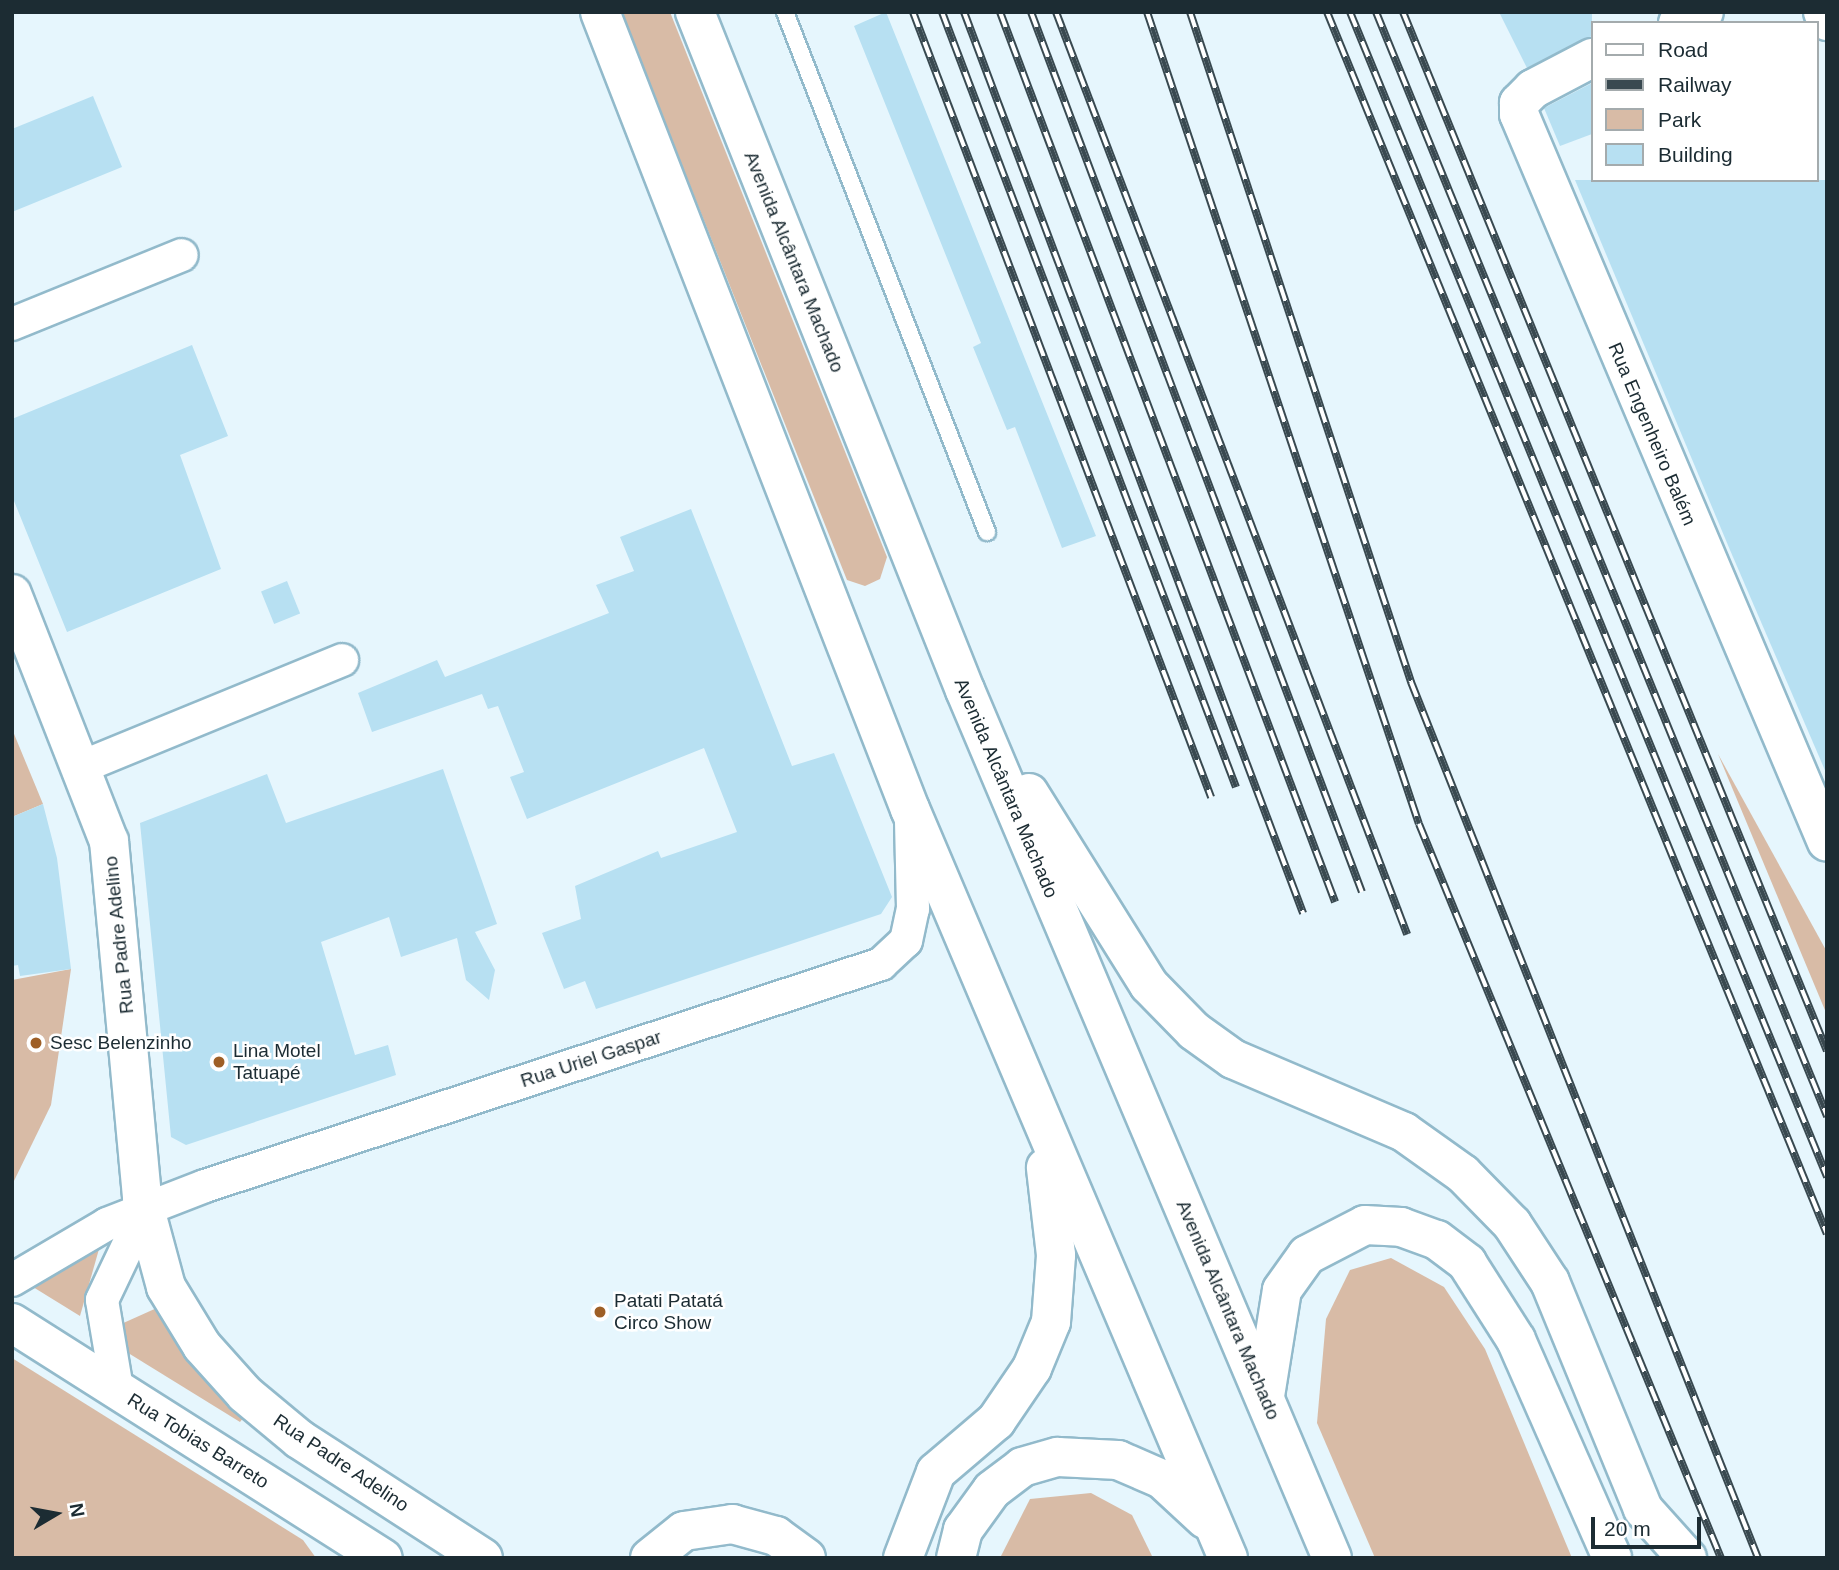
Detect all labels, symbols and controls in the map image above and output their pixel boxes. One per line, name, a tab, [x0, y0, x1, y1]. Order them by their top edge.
legend	[1590, 21, 1818, 182]
text: Road	[1658, 38, 1708, 61]
text: Railway	[1658, 73, 1732, 96]
text: Park	[1658, 108, 1701, 131]
text: Building	[1658, 143, 1733, 166]
street label: Avenida Alcântara Machado	[739, 148, 849, 376]
street label: Rua Engenheiro Balém	[1603, 339, 1701, 529]
street label: Avenida Alcântara Machado	[949, 674, 1063, 902]
street label: Rua Padre Adelino	[99, 854, 139, 1016]
street label: Rua Uriel Gaspar	[518, 1025, 664, 1093]
place label: Sesc Belenzinho	[50, 1032, 192, 1054]
marker: Sesc Belenzinho	[28, 1035, 44, 1051]
place label: Lina Motel Tatuapé	[233, 1040, 321, 1084]
marker: Lina Motel Tatuapé	[211, 1054, 227, 1070]
street label: Avenida Alcântara Machado	[1171, 1196, 1285, 1424]
place label: Patati Patatá Circo Show	[614, 1290, 723, 1334]
marker: Patati Patatá Circo Show	[592, 1304, 608, 1320]
street label: Rua Tobias Barreto	[123, 1388, 273, 1494]
street label: Rua Padre Adelino	[269, 1409, 413, 1517]
north arrow	[21, 1479, 91, 1549]
text: N	[66, 1502, 89, 1519]
scale bar	[1594, 1504, 1704, 1548]
text: 20 m	[1604, 1517, 1651, 1540]

